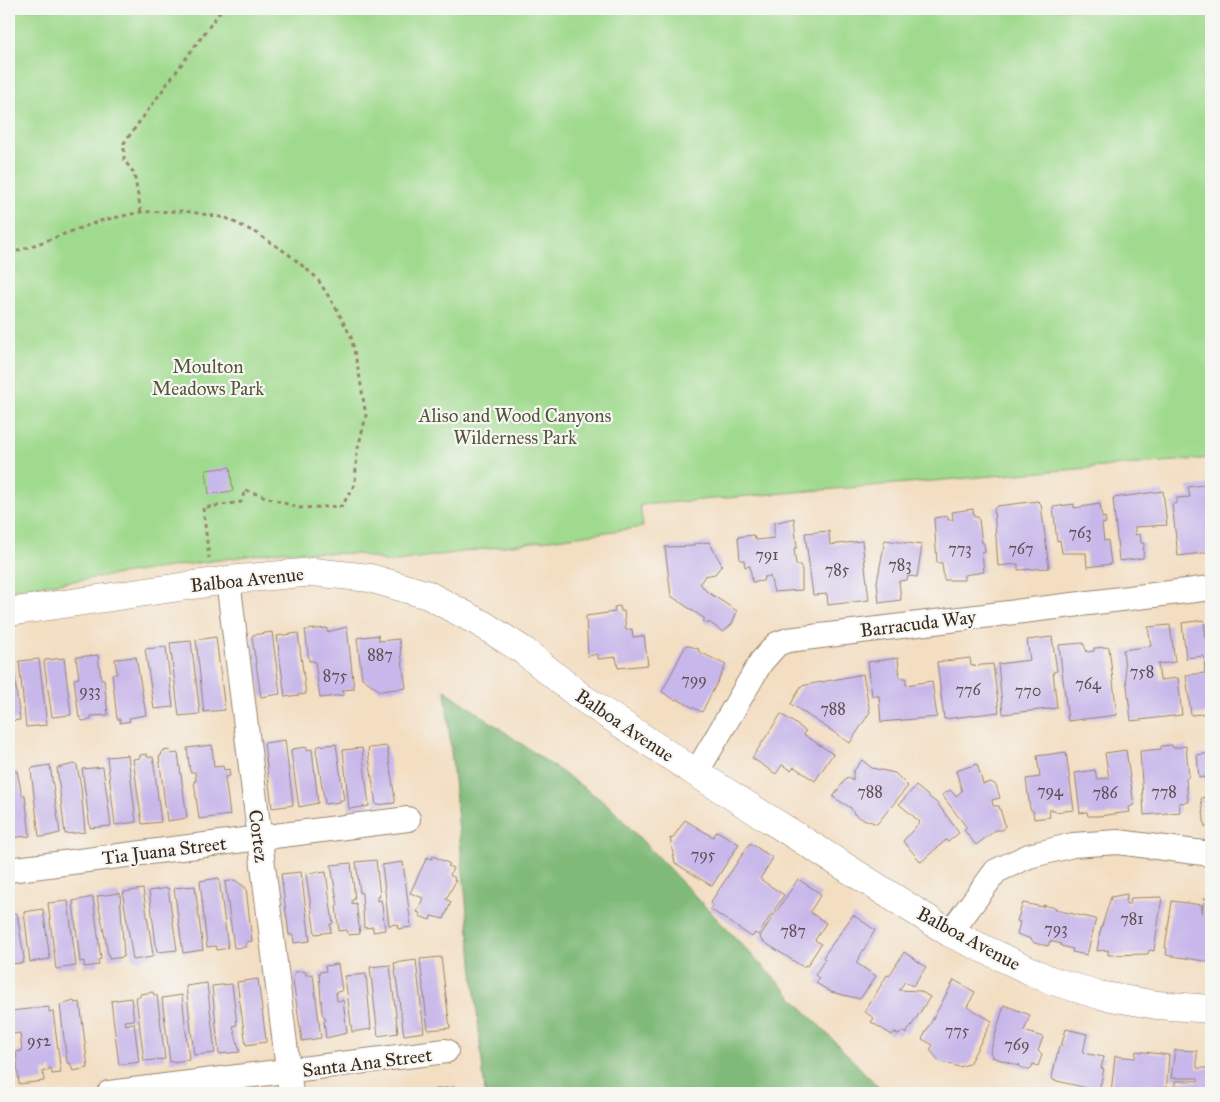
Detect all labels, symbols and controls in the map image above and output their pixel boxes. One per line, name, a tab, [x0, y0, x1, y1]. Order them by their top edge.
park label: Moulton Meadows Park	[152, 355, 264, 400]
park label: Aliso and Wood Canyons Wilderness Park	[418, 404, 611, 449]
house number: 763	[1068, 523, 1092, 542]
house number: 773	[948, 539, 972, 558]
house number: 767	[1008, 539, 1034, 558]
house number: 791	[755, 545, 779, 564]
house number: 783	[888, 555, 912, 574]
house number: 785	[825, 560, 850, 579]
street label: Balboa Avenue	[189, 562, 305, 597]
street label: Barracuda Way	[859, 605, 978, 642]
house number: 887	[367, 645, 393, 664]
house number: 758	[1130, 662, 1154, 681]
house number: 875	[323, 666, 348, 685]
house number: 799	[681, 670, 707, 689]
house number: 764	[1075, 674, 1102, 693]
house number: 776	[955, 680, 981, 699]
house number: 933	[79, 681, 101, 700]
house number: 770	[1015, 681, 1041, 700]
street label: Balboa Avenue	[571, 684, 678, 767]
house number: 788	[820, 699, 846, 718]
house number: 794	[1037, 781, 1064, 800]
house number: 788	[857, 782, 883, 801]
house number: 778	[1151, 782, 1177, 801]
house number: 786	[1092, 783, 1118, 802]
street label: Cortez	[244, 808, 273, 864]
street label: Tia Juana Street	[100, 831, 228, 871]
house number: 795	[691, 845, 716, 864]
street label: Balboa Avenue	[913, 902, 1024, 975]
house number: 781	[1120, 909, 1144, 928]
house number: 793	[1044, 919, 1068, 938]
house number: 787	[780, 921, 806, 940]
house number: 775	[945, 1021, 970, 1040]
house number: 952	[27, 1031, 51, 1050]
house number: 769	[1004, 1035, 1030, 1054]
street label: Santa Ana Street	[301, 1043, 433, 1082]

